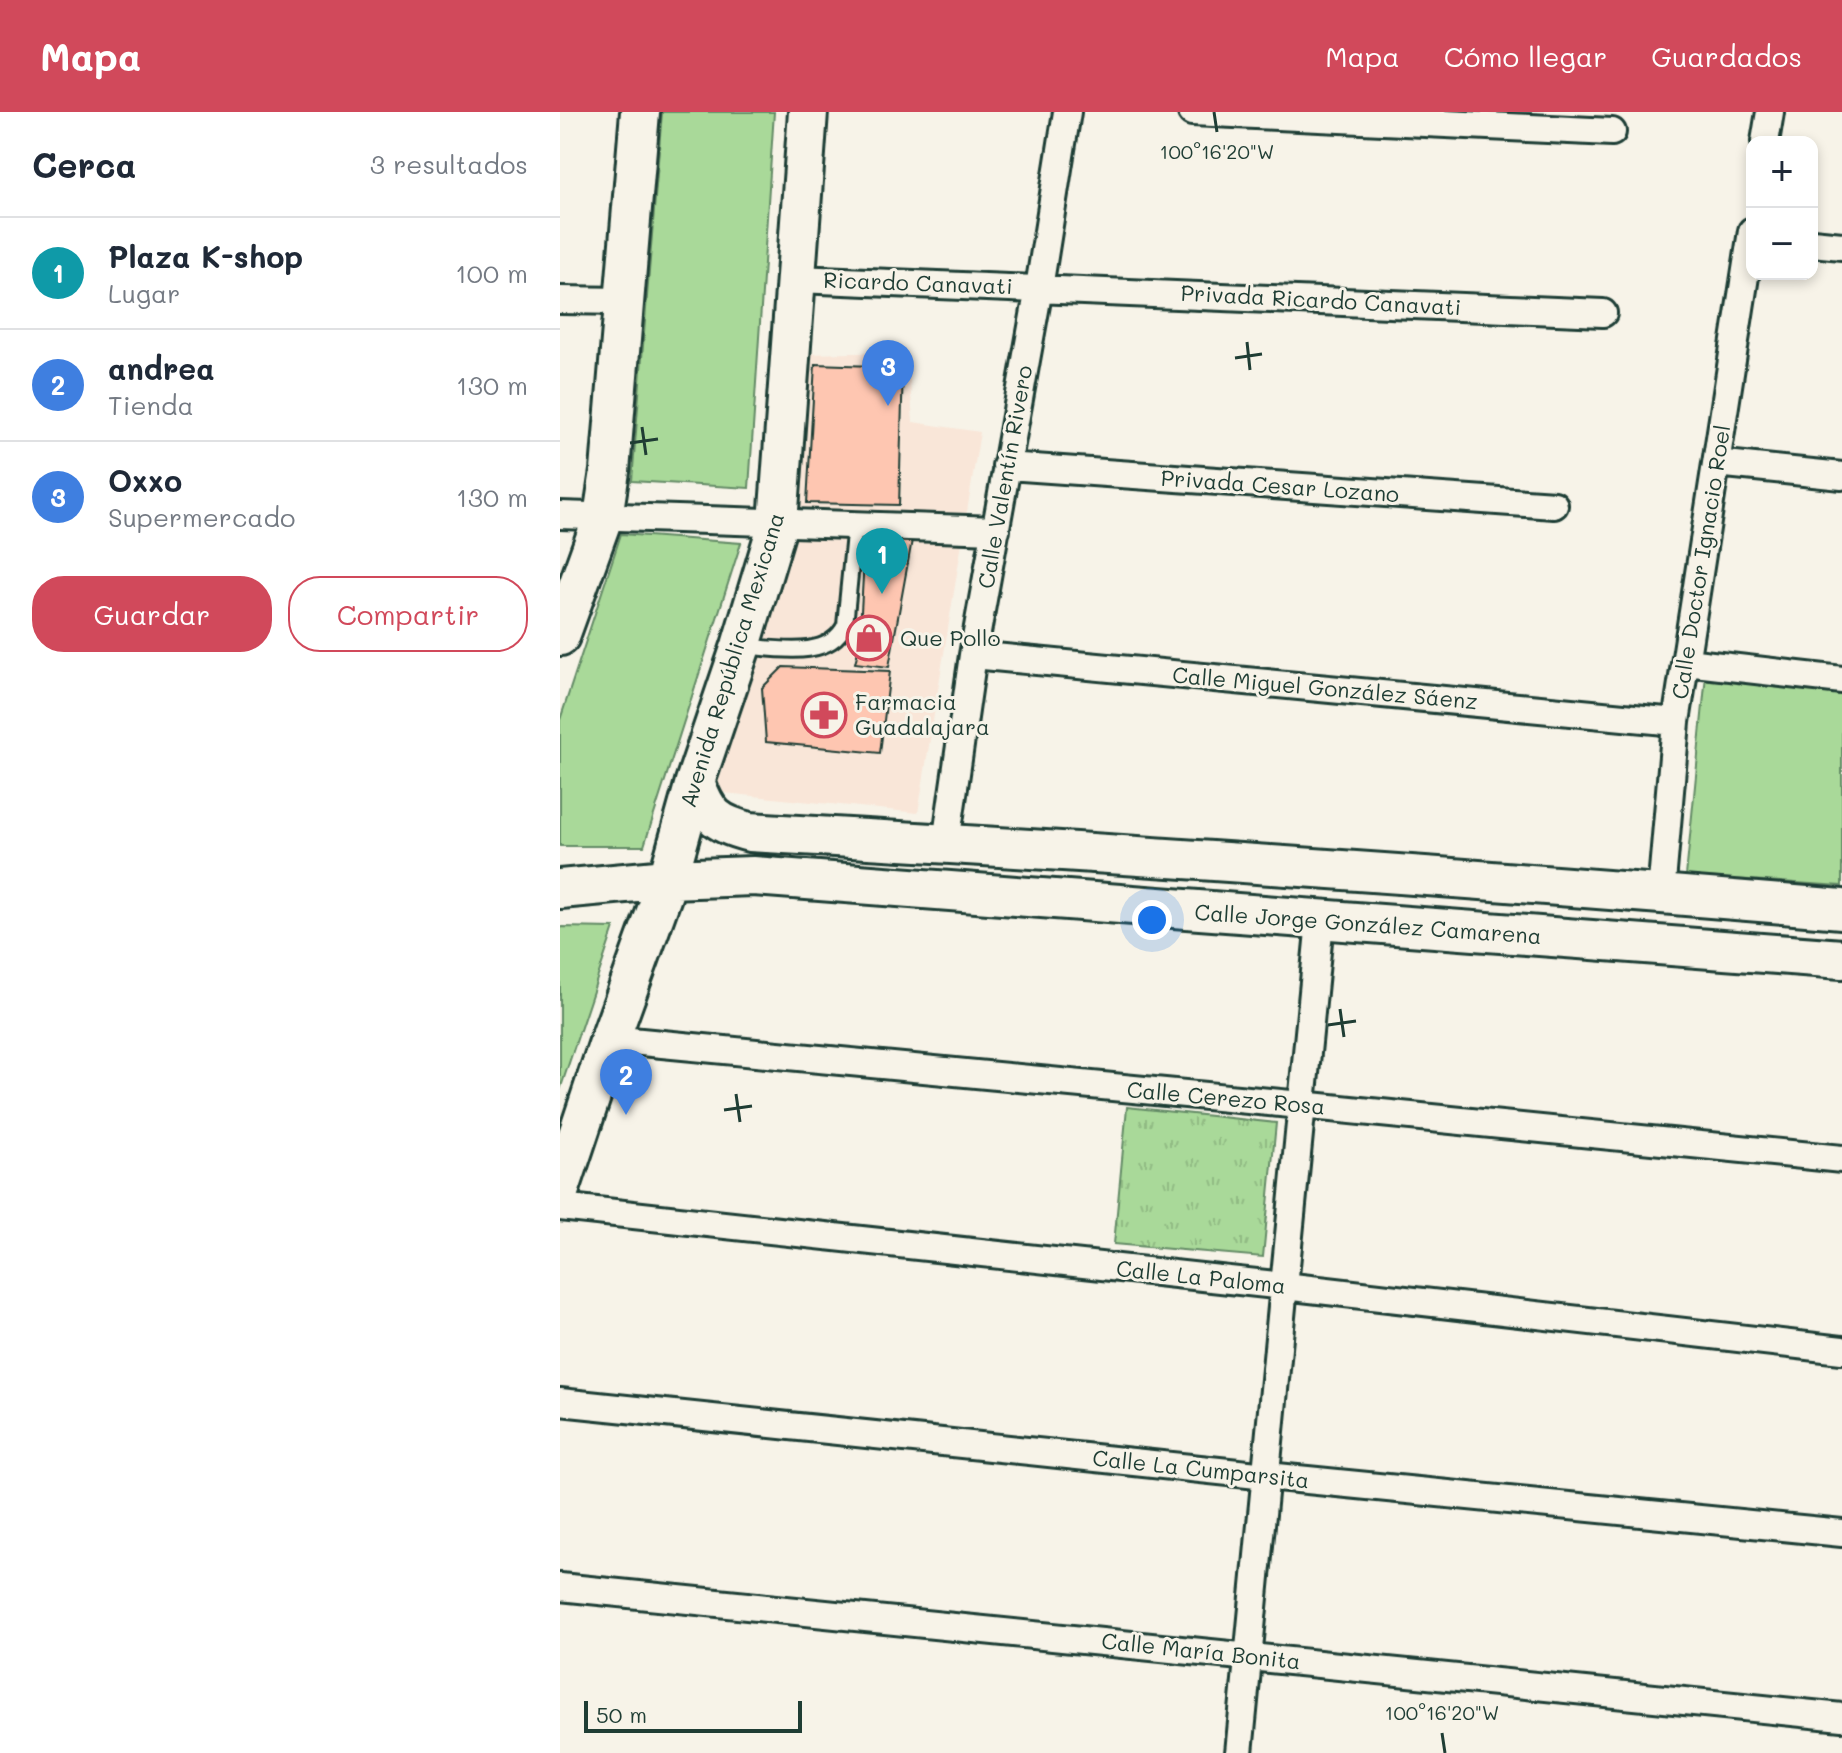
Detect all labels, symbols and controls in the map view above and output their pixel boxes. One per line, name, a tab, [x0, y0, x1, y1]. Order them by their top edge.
text: Mapa	[40, 31, 141, 81]
text: Mapa	[1325, 38, 1400, 74]
text: Cómo llegar	[1444, 38, 1607, 74]
text: Guardados	[1651, 38, 1802, 74]
map controls	[1746, 136, 1818, 280]
button: +	[1746, 136, 1818, 208]
text: 100°16'20"W	[1160, 138, 1274, 164]
text: Cerca	[32, 142, 136, 187]
text: 3 resultados	[370, 147, 528, 181]
button: −	[1746, 208, 1818, 280]
text: Plaza K-shop	[108, 236, 303, 276]
text: 1	[52, 256, 64, 290]
text: 100 m	[455, 256, 528, 290]
street label: Ricardo Canavati	[823, 265, 1013, 300]
text: Lugar	[108, 276, 180, 310]
street label: Privada Ricardo Canavati	[1180, 278, 1462, 321]
pin: 3	[862, 340, 914, 406]
text: andrea	[108, 348, 215, 388]
street label: Calle Valentín Rivero	[971, 363, 1038, 591]
text: 2	[51, 368, 65, 402]
text: 130 m	[456, 368, 528, 402]
text: Tienda	[108, 388, 194, 422]
street label: Calle Doctor Ignacio Roel	[1664, 423, 1737, 701]
text: Oxxo	[108, 460, 182, 500]
street label: Privada Cesar Lozano	[1160, 463, 1400, 508]
text: 3	[50, 480, 66, 514]
text: 130 m	[456, 480, 528, 514]
text: Supermercado	[108, 500, 295, 534]
street label: Avenida República Mexicana	[673, 509, 790, 811]
pin: 1	[856, 528, 908, 594]
button: Guardar	[32, 576, 272, 652]
button: Compartir	[288, 576, 528, 652]
shop icon: Que Pollo	[845, 614, 893, 662]
place label: Que Pollo	[900, 623, 1000, 652]
street label: Calle Miguel González Sáenz	[1171, 660, 1479, 715]
place label: Farmacia Guadalajara	[855, 687, 990, 741]
pharmacy icon: Farmacia Guadalajara	[800, 691, 848, 739]
street label: Calle Jorge González Camarena	[1194, 897, 1543, 950]
your location	[1132, 900, 1172, 940]
pin: 2	[600, 1049, 652, 1115]
street label: Calle Cerezo Rosa	[1126, 1074, 1326, 1121]
street label: Calle La Paloma	[1115, 1253, 1287, 1300]
street label: Calle La Cumparsita	[1091, 1443, 1311, 1494]
street label: Calle María Bonita	[1100, 1626, 1302, 1675]
scale bar	[584, 1697, 802, 1733]
text: 100°16'20"W	[1385, 1699, 1499, 1725]
text: 50 m	[596, 1700, 647, 1729]

